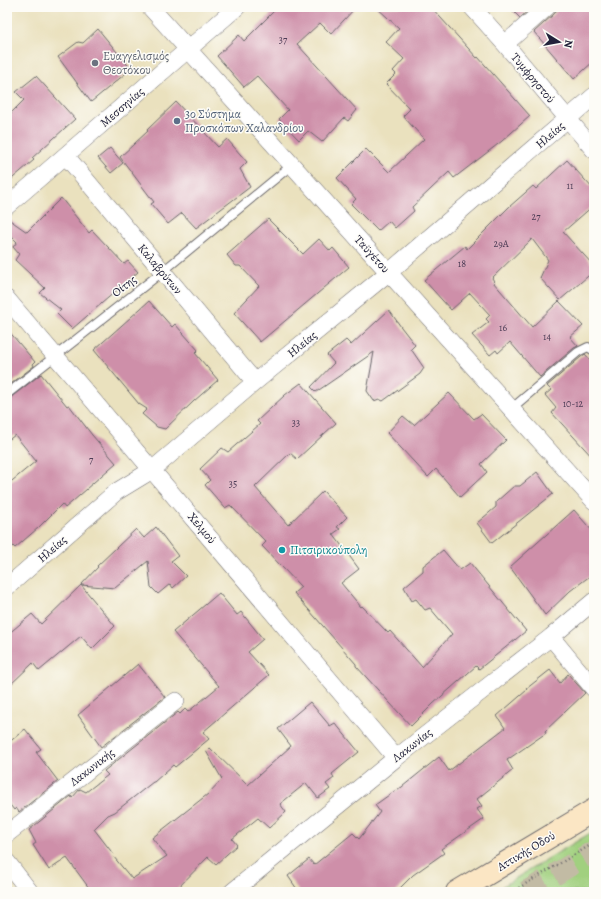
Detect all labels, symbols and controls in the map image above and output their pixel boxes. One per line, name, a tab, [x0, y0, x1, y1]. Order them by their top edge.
north arrow	[539, 22, 579, 62]
house number: 37	[279, 33, 288, 46]
text: N	[560, 38, 576, 49]
place label: Ευαγγελισμός Θεοτόκου	[103, 48, 169, 78]
street label: Τυμφρηστού	[507, 50, 559, 106]
marker: Ευαγγελισμός Θεοτόκου	[90, 58, 100, 68]
street label: Μεσσηνίας	[97, 84, 147, 130]
place label: 3ο Σύστημα Προσκόπων Χαλανδρίου	[185, 106, 304, 136]
marker: 3ο Σύστημα Προσκόπων Χαλανδρίου	[172, 116, 182, 126]
street label: Ηλείας	[532, 118, 568, 152]
house number: 11	[567, 179, 574, 192]
house number: 27	[532, 210, 541, 223]
street label: Ταϋγέτου	[351, 232, 393, 276]
house number: 29A	[493, 237, 509, 250]
street label: Καλαβρύτων	[134, 240, 186, 298]
house number: 18	[458, 257, 466, 270]
street label: Οίτης	[108, 271, 140, 301]
house number: 16	[499, 321, 507, 334]
street label: Ηλείας	[284, 327, 320, 361]
house number: 14	[543, 330, 551, 343]
house number: 10-12	[563, 397, 584, 410]
house number: 33	[292, 416, 300, 429]
house number: 7	[89, 453, 94, 466]
house number: 35	[229, 477, 237, 490]
street label: Χελμού	[184, 509, 220, 547]
street label: Ηλείας	[34, 532, 70, 566]
place label: Πιτσιρικούπολη	[290, 542, 368, 558]
marker: Πιτσιρικούπολη	[277, 545, 287, 555]
street label: Λακωνίας	[388, 724, 435, 766]
street label: Λακωνικής	[66, 745, 118, 790]
street label: Αττικής Οδού	[493, 827, 558, 875]

